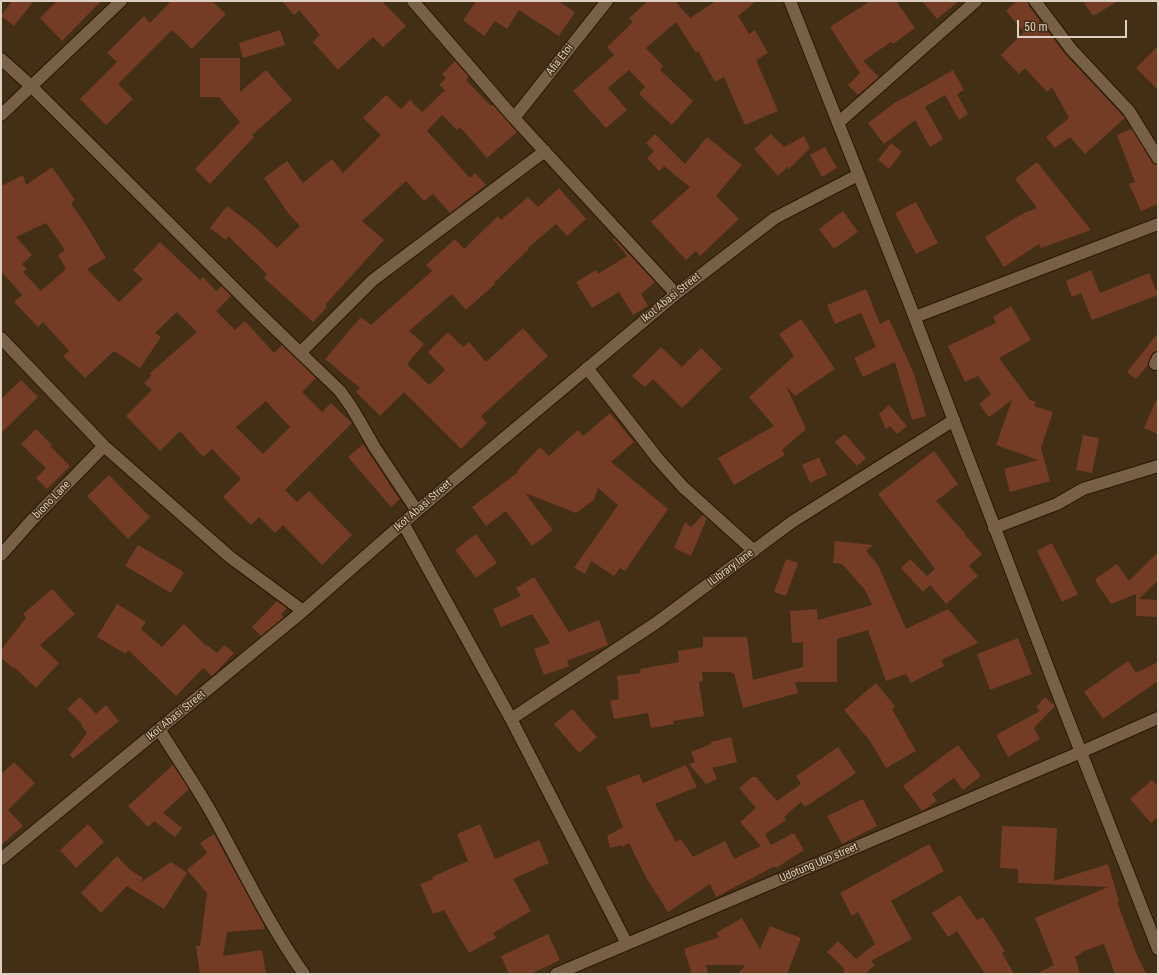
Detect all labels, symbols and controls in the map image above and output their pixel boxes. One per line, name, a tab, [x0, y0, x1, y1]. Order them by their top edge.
scale bar	[1019, 12, 1129, 38]
text: 50 m	[1024, 20, 1048, 34]
street label: Afia Etoi	[544, 42, 576, 78]
street label: Ikot Abasi Street	[639, 270, 703, 326]
street label: Ikot Abasi Street	[392, 477, 454, 535]
street label: biono Lane	[31, 478, 73, 522]
street label: lLibrary lane	[706, 547, 756, 589]
street label: Ikot Abasi Street	[144, 688, 208, 744]
street label: Udotung Ubo street	[778, 841, 860, 885]

